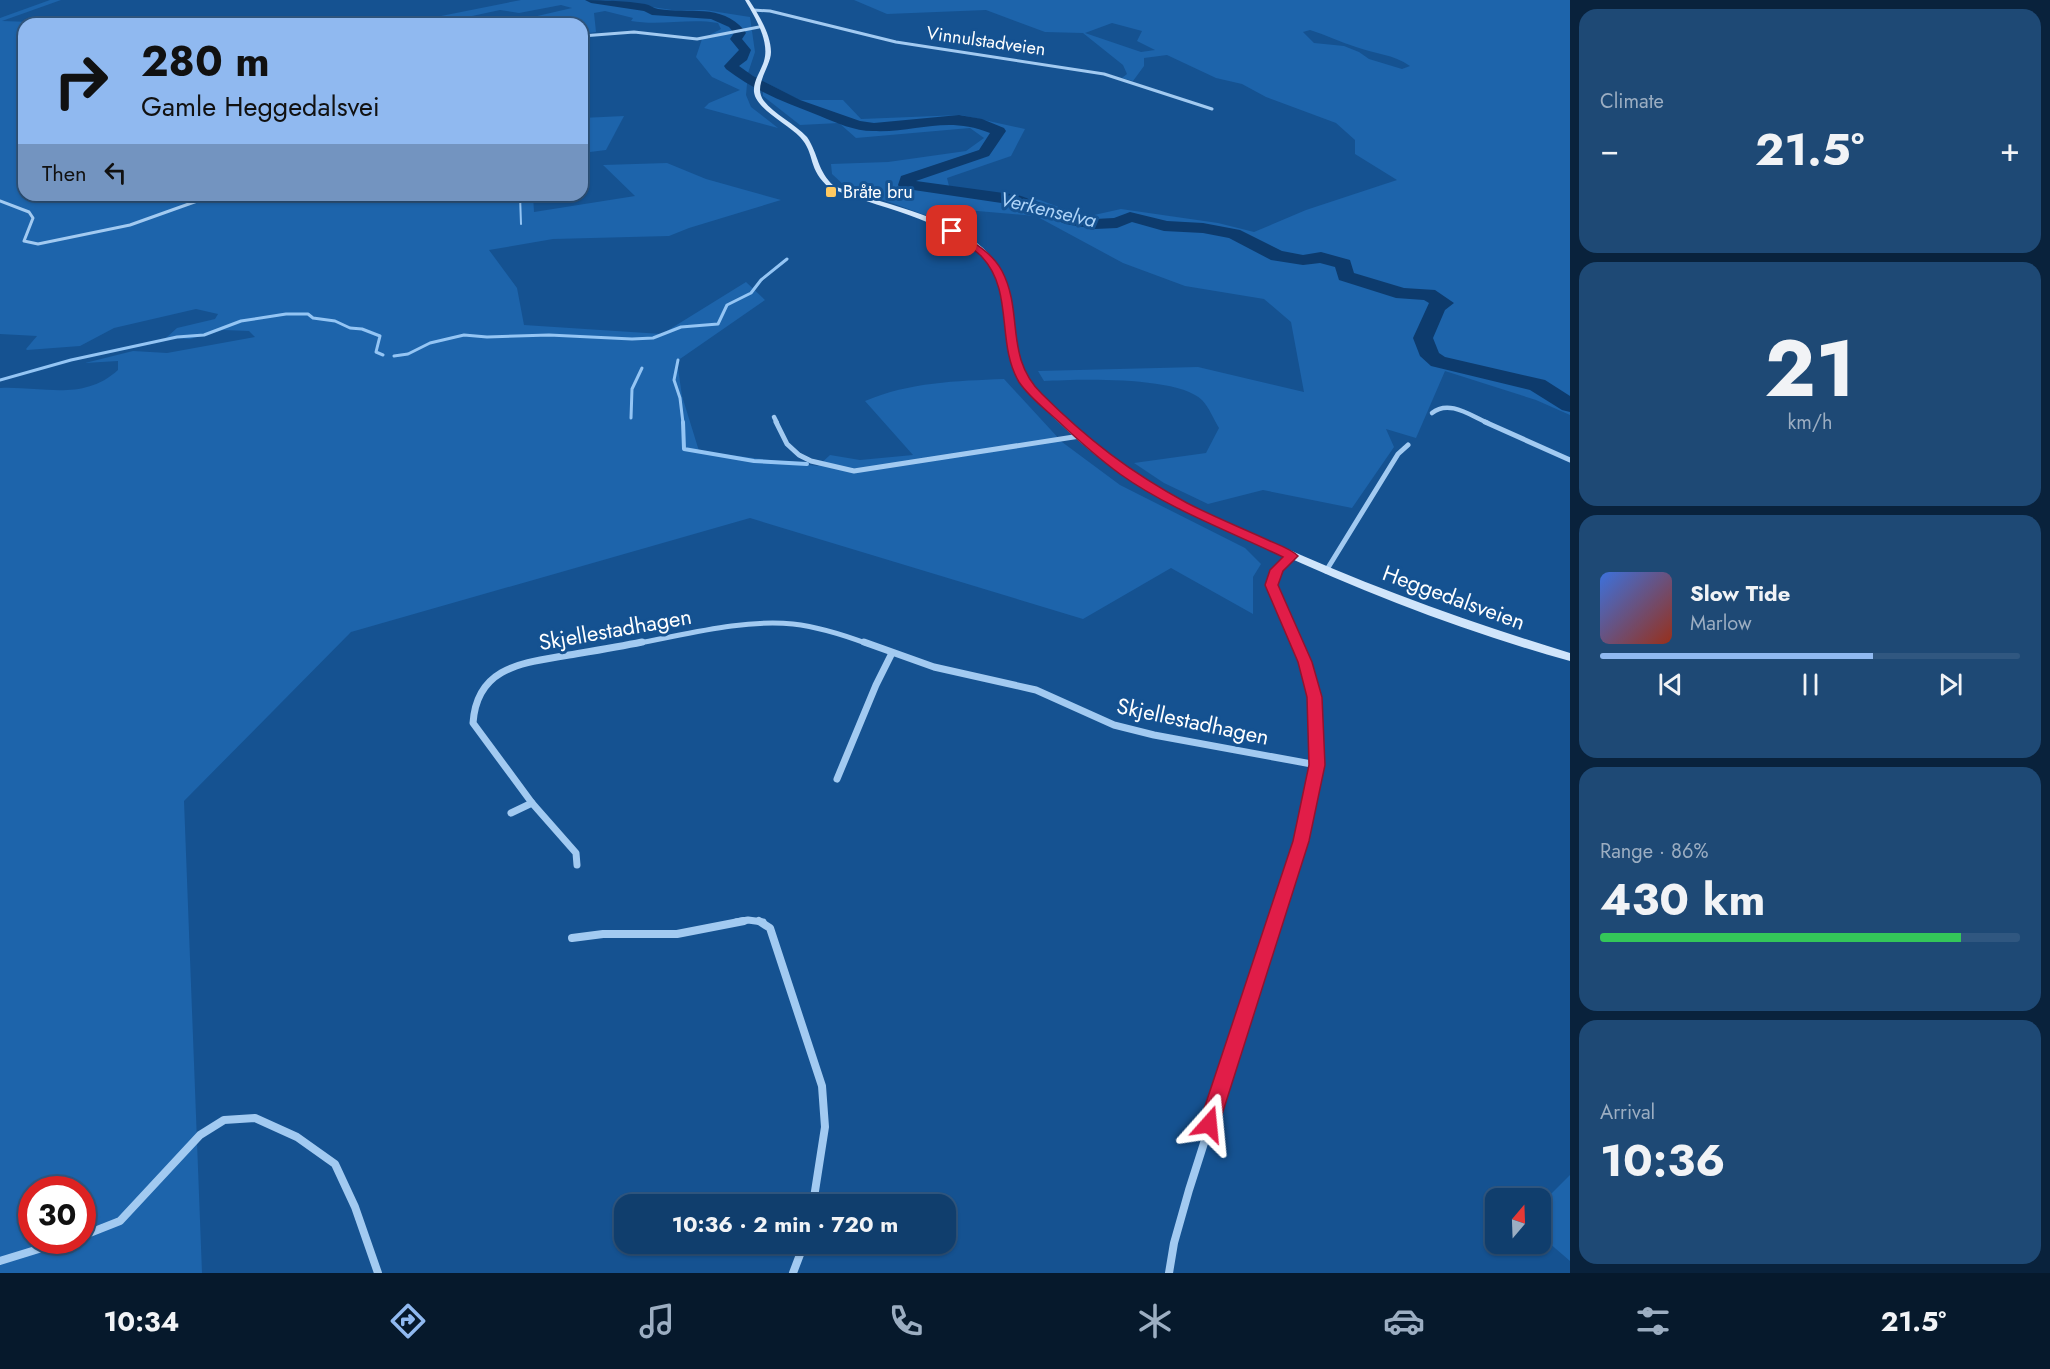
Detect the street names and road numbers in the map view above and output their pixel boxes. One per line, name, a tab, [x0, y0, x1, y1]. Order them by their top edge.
street label: Vinnulstadveien	[925, 20, 1047, 62]
street label: Heggedalsveien	[1378, 556, 1530, 638]
street label: Skjellestadhagen	[536, 600, 694, 658]
street label: Skjellestadhagen	[1114, 689, 1272, 753]

